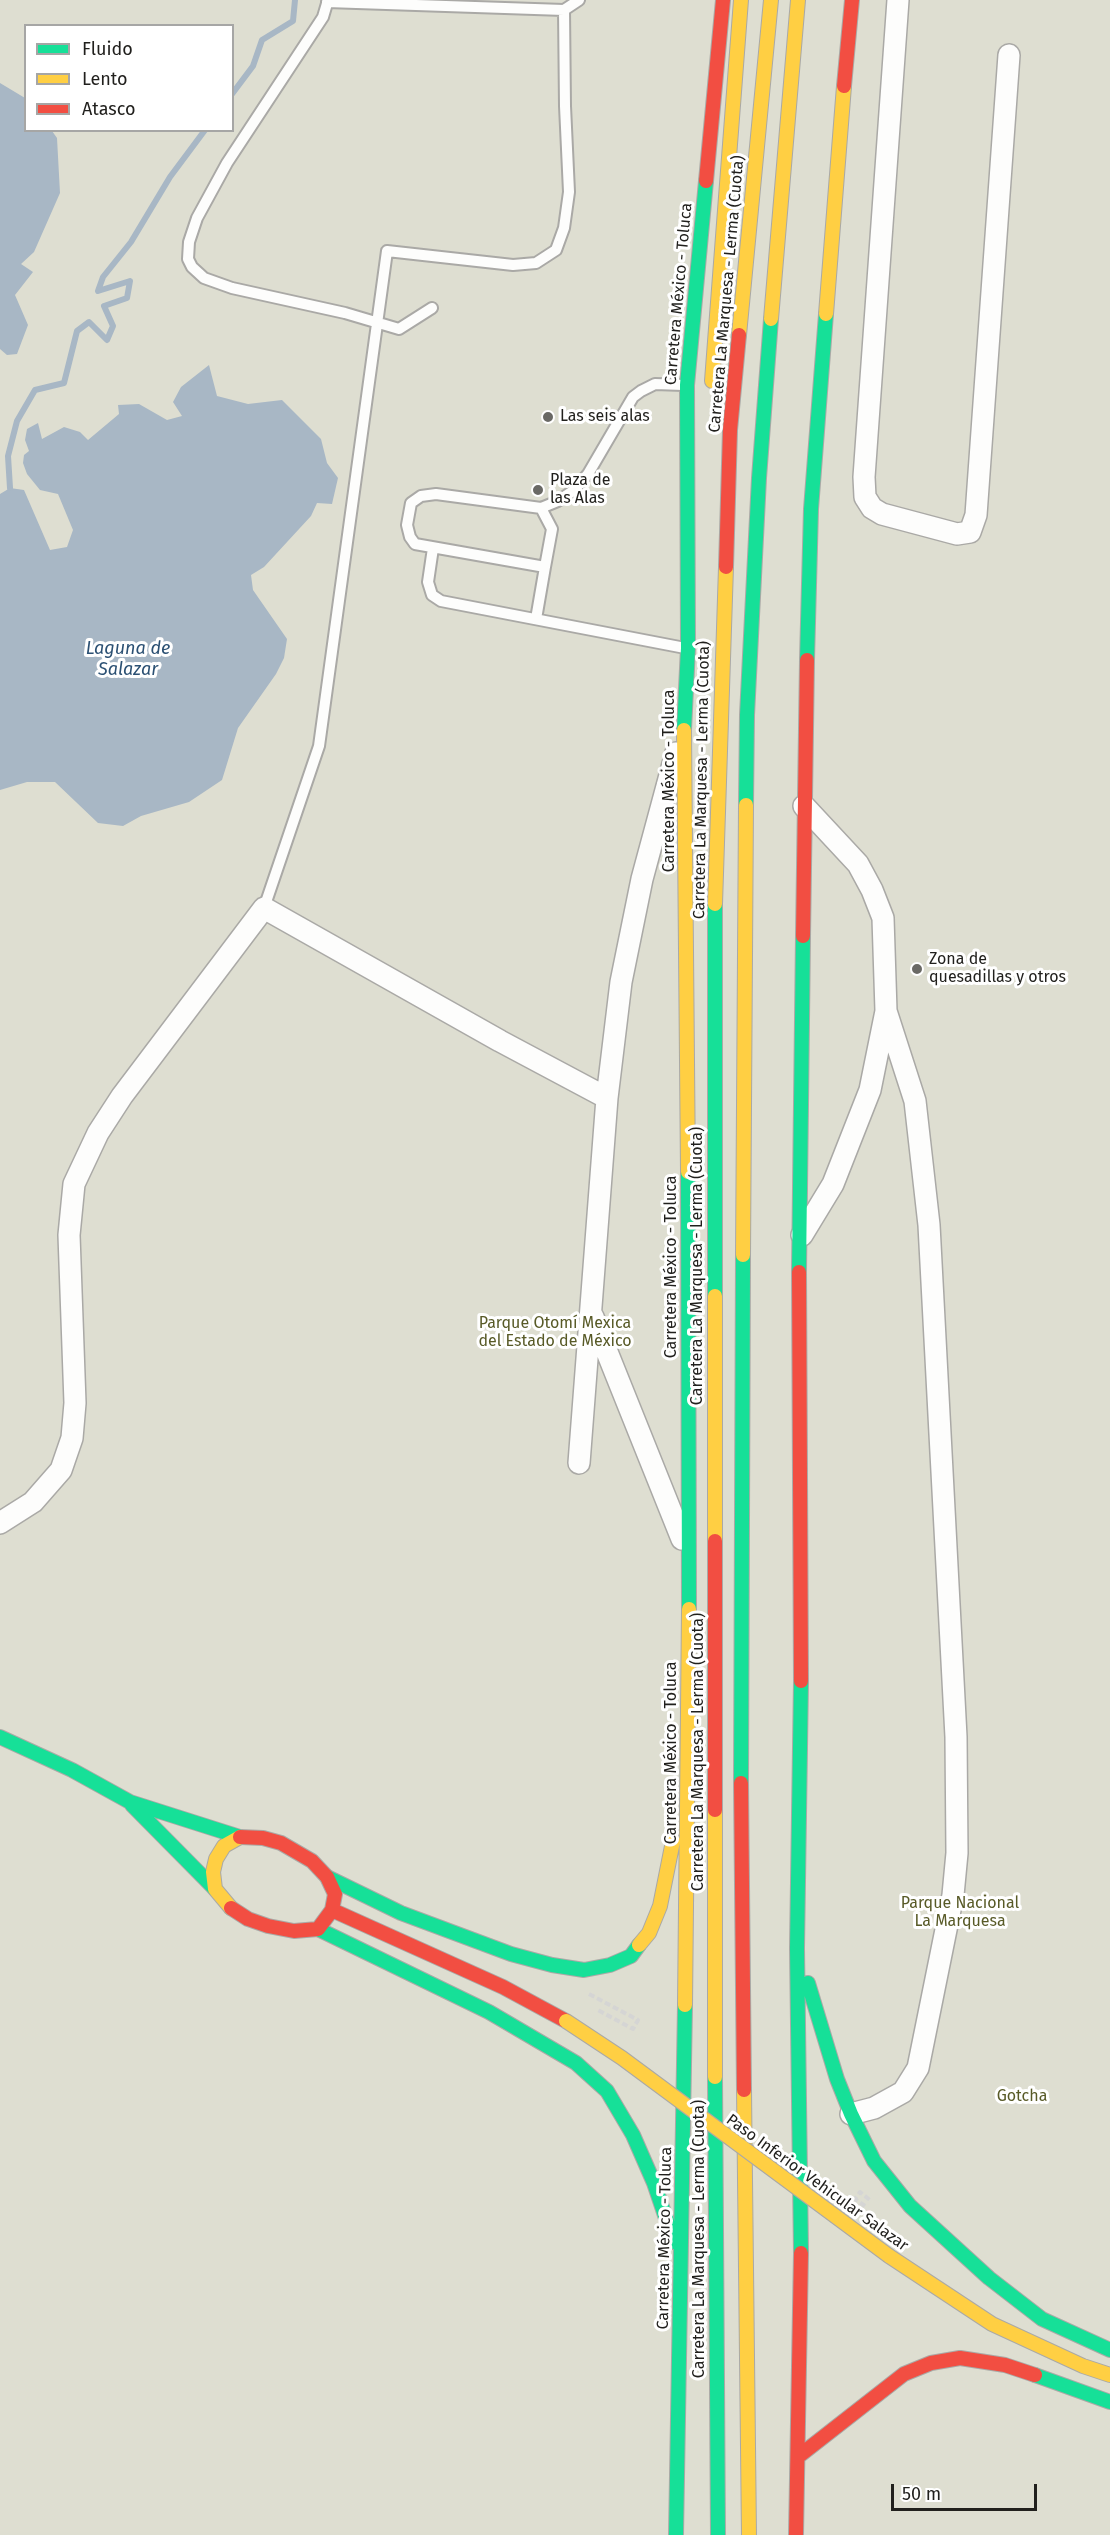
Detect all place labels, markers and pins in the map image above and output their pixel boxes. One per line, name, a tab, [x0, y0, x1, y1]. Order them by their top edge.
place label: Las seis alas	[560, 407, 650, 427]
marker: Las seis alas	[541, 410, 555, 424]
place label: Plaza de las Alas	[550, 471, 610, 509]
marker: Plaza de las Alas	[531, 483, 545, 497]
place label: Zona de quesadillas y otros	[929, 950, 1066, 988]
marker: Zona de quesadillas y otros	[910, 962, 924, 976]

